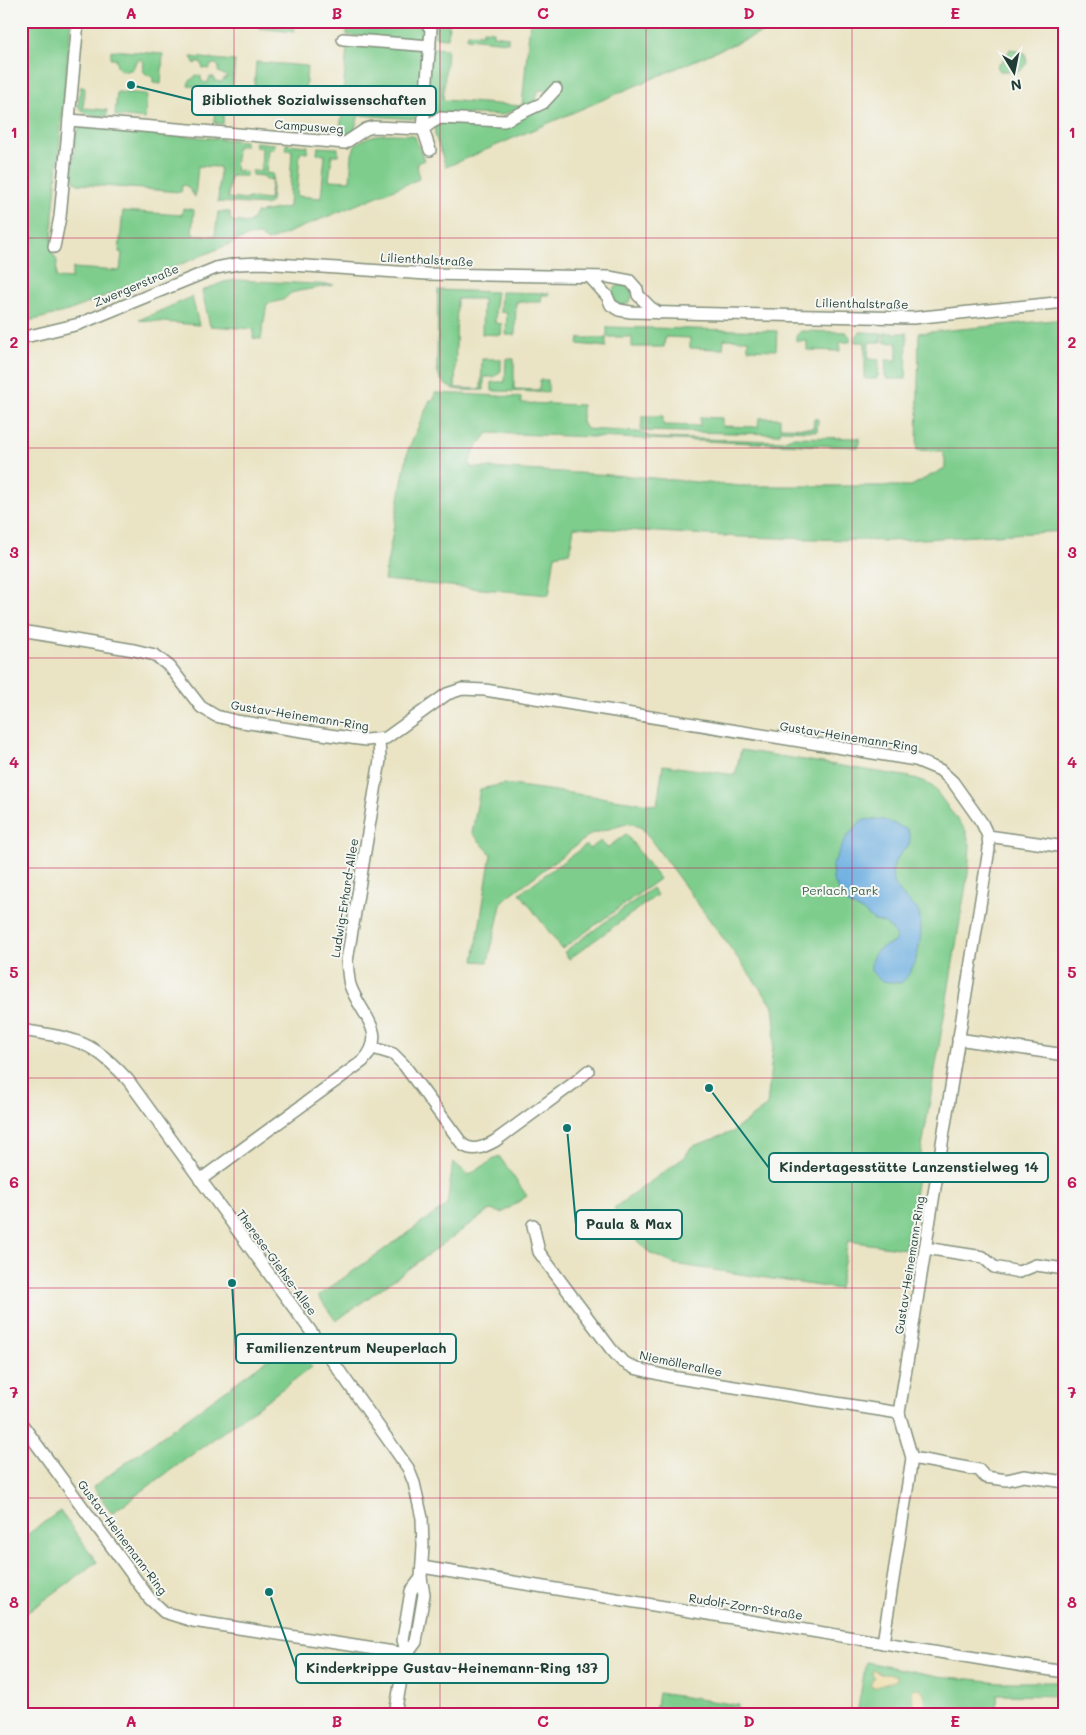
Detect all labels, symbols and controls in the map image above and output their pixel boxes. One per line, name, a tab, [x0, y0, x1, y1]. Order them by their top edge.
text: A	[125, 2, 137, 23]
text: B	[332, 2, 342, 23]
text: C	[537, 2, 549, 23]
text: D	[743, 2, 755, 23]
text: E	[950, 2, 960, 23]
north arrow	[988, 48, 1038, 98]
text: N	[1009, 75, 1023, 96]
callout: Bibliothek Sozialwissenschaften	[192, 86, 436, 115]
text: Bibliothek Sozialwissenschaften	[202, 90, 426, 109]
street label: Campusweg	[274, 116, 344, 136]
text: 1	[10, 121, 18, 142]
text: 1	[1068, 121, 1076, 142]
street label: Lilienthalstraße	[380, 249, 474, 269]
street label: Zwergerstraße	[91, 260, 181, 310]
street label: Lilienthalstraße	[815, 294, 909, 312]
text: 2	[10, 331, 19, 352]
text: 2	[1068, 331, 1077, 352]
text: 3	[9, 541, 19, 562]
text: 3	[1067, 541, 1077, 562]
street label: Gustav-Heinemann-Ring	[230, 696, 370, 734]
street label: Gustav-Heinemann-Ring	[779, 717, 919, 755]
text: 4	[9, 751, 19, 772]
text: 4	[1067, 751, 1077, 772]
street label: Ludwig-Erhard-Allee	[327, 837, 361, 959]
park label: Perlach Park	[802, 882, 878, 898]
text: 5	[9, 961, 19, 982]
text: 5	[1067, 961, 1077, 982]
callout: Kindertagesstätte Lanzenstielweg 14	[769, 1153, 1048, 1182]
text: Kindertagesstätte Lanzenstielweg 14	[779, 1157, 1039, 1176]
text: 6	[9, 1171, 19, 1192]
text: 6	[1067, 1171, 1077, 1192]
street label: Gustav-Heinemann-Ring	[890, 1195, 928, 1335]
street label: Therese-Giehse-Allee	[233, 1206, 321, 1318]
callout: Paula & Max	[576, 1210, 682, 1239]
text: Paula & Max	[586, 1214, 672, 1233]
callout: Familienzentrum Neuperlach	[236, 1334, 456, 1363]
text: Familienzentrum Neuperlach	[246, 1338, 446, 1357]
street label: Niemöllerallee	[638, 1346, 724, 1380]
text: 7	[10, 1381, 19, 1402]
text: 7	[1068, 1381, 1077, 1402]
street label: Gustav-Heinemann-Ring	[75, 1476, 171, 1598]
street label: Rudolf-Zorn-Straße	[688, 1589, 804, 1623]
text: 8	[9, 1591, 19, 1612]
text: 8	[1067, 1591, 1077, 1612]
callout: Kinderkrippe Gustav-Heinemann-Ring 137	[296, 1654, 608, 1683]
text: Kinderkrippe Gustav-Heinemann-Ring 137	[306, 1658, 598, 1677]
text: A	[125, 1710, 137, 1731]
text: B	[332, 1710, 342, 1731]
text: C	[537, 1710, 549, 1731]
text: D	[743, 1710, 755, 1731]
text: E	[950, 1710, 960, 1731]

